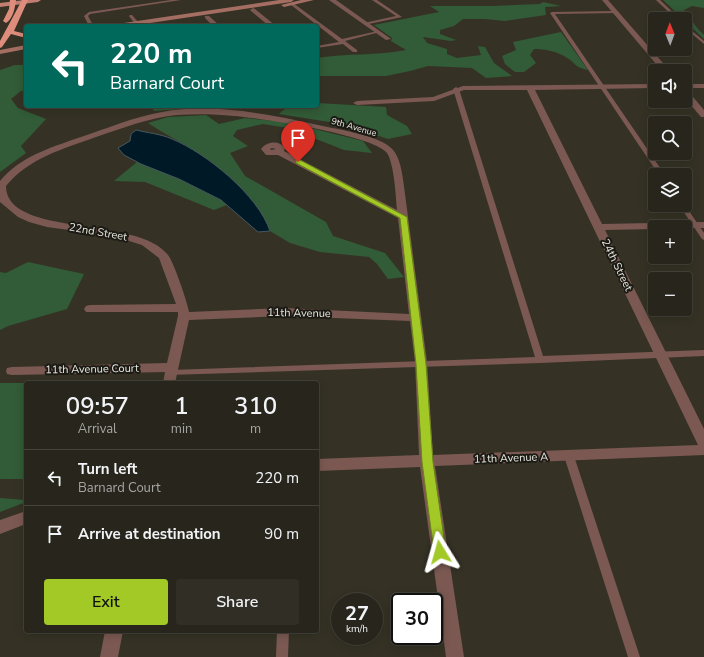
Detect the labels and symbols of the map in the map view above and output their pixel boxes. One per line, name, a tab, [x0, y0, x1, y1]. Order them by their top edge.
north arrow	[648, 12, 692, 56]
street label: 9th Avenue	[330, 115, 378, 139]
pin	[281, 121, 315, 162]
street label: 22nd Street	[68, 220, 128, 245]
street label: 24th Street	[598, 236, 636, 294]
street label: 11th Avenue	[267, 305, 331, 321]
street label: 11th Avenue Court	[45, 361, 139, 377]
street label: 11th Avenue A	[474, 449, 548, 467]
position arrow	[419, 531, 461, 573]
speed limit sign: 30	[391, 593, 443, 645]

